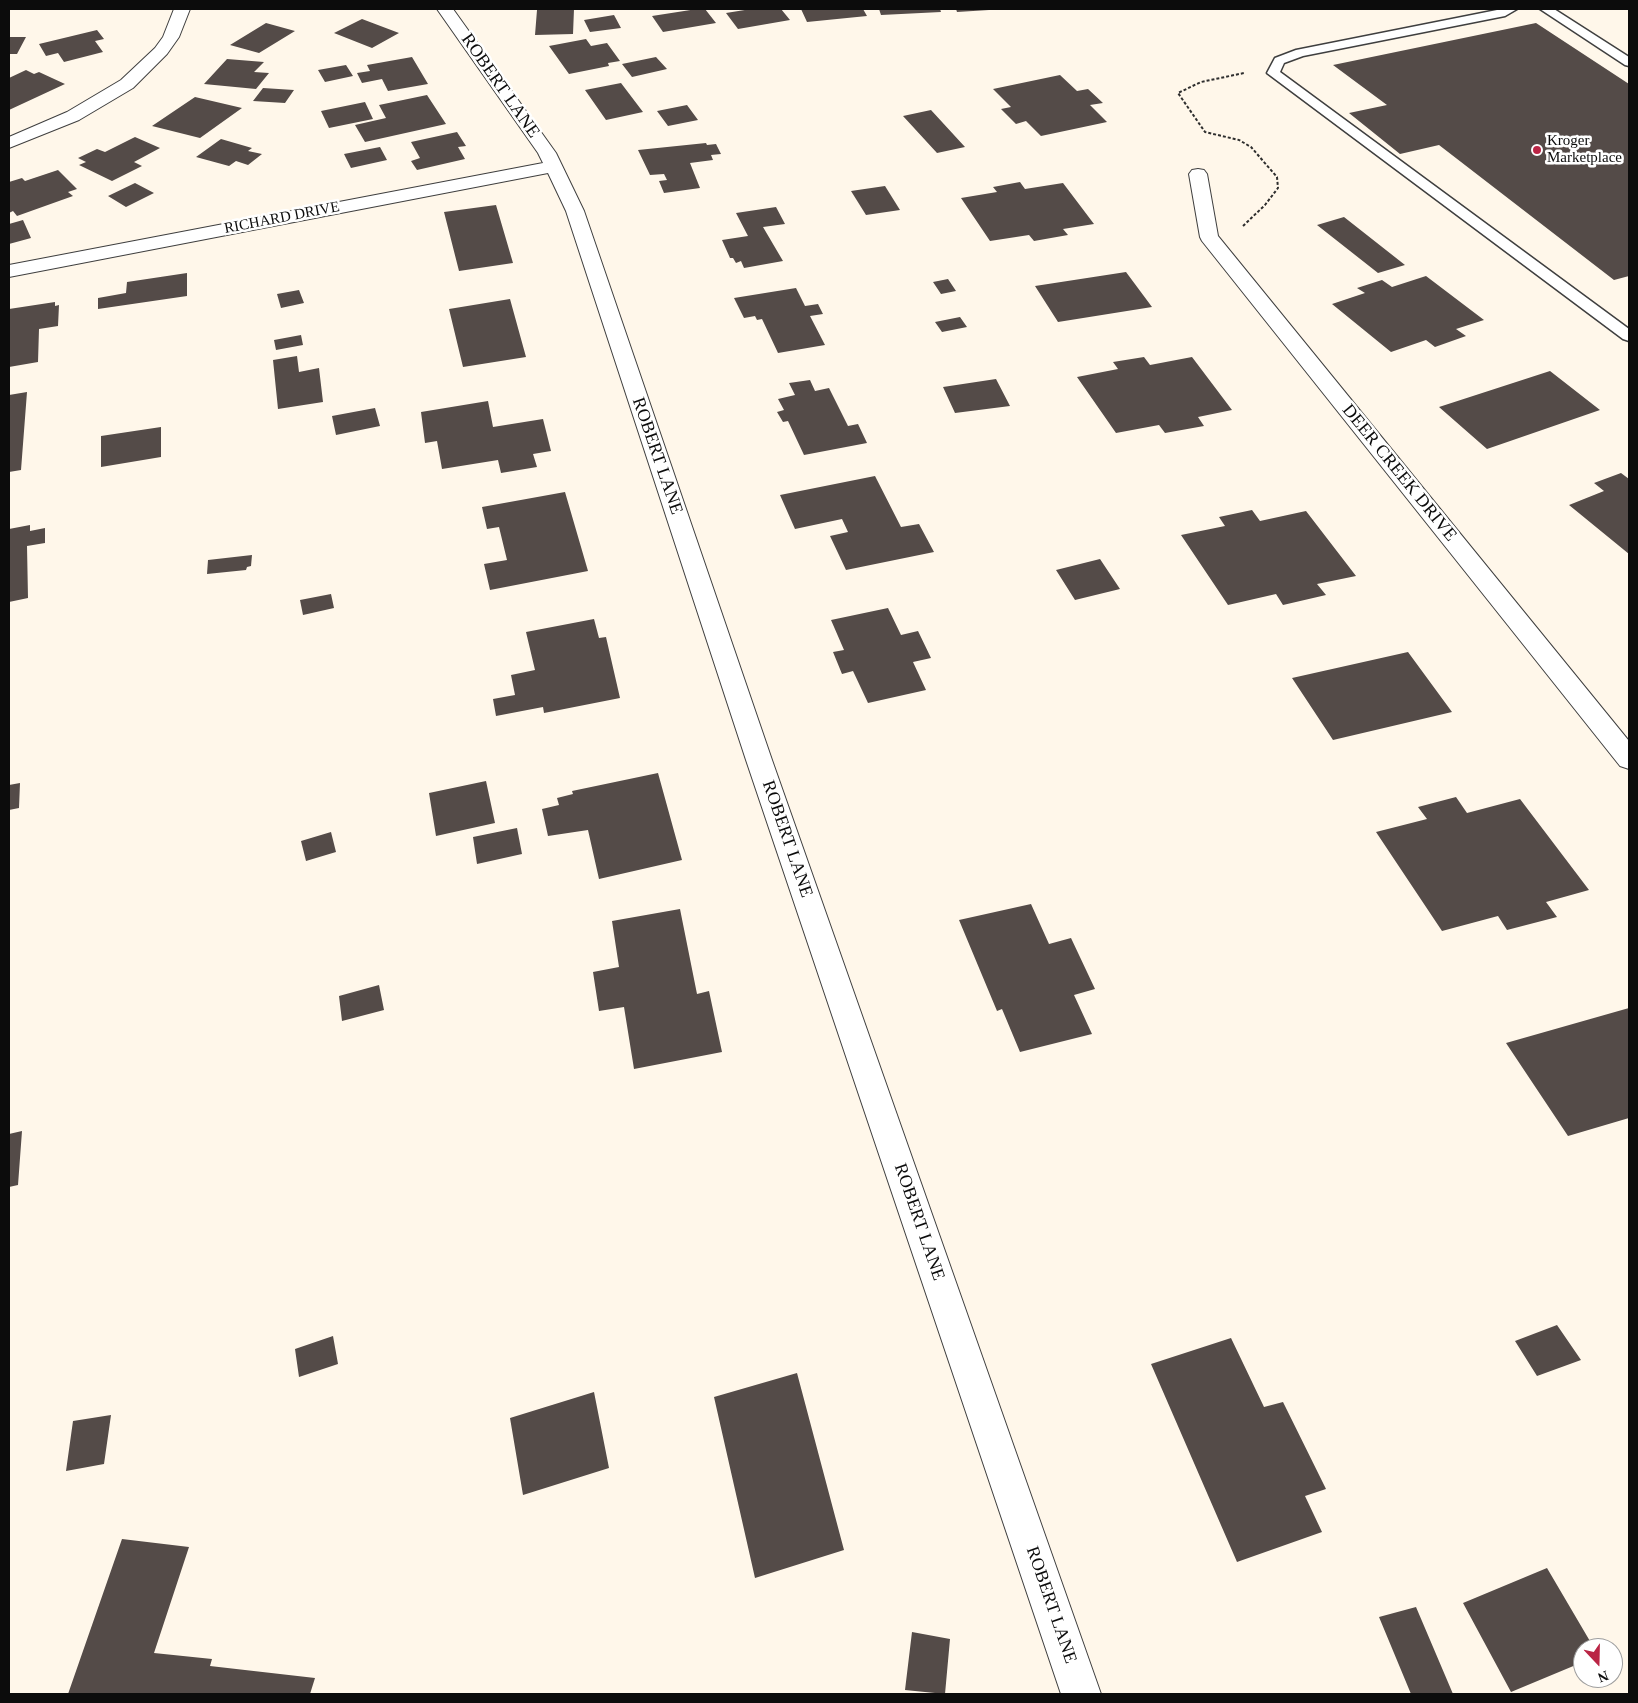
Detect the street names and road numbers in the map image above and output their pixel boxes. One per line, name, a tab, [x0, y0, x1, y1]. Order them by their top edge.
street label: ROBERT LANE	[456, 30, 544, 142]
street label: RICHARD DRIVE	[223, 198, 341, 238]
street label: ROBERT LANE	[627, 395, 687, 517]
street label: DEER CREEK DRIVE	[1337, 400, 1461, 546]
street label: ROBERT LANE	[757, 778, 817, 900]
street label: ROBERT LANE	[889, 1161, 949, 1283]
street label: ROBERT LANE	[1021, 1544, 1081, 1666]

